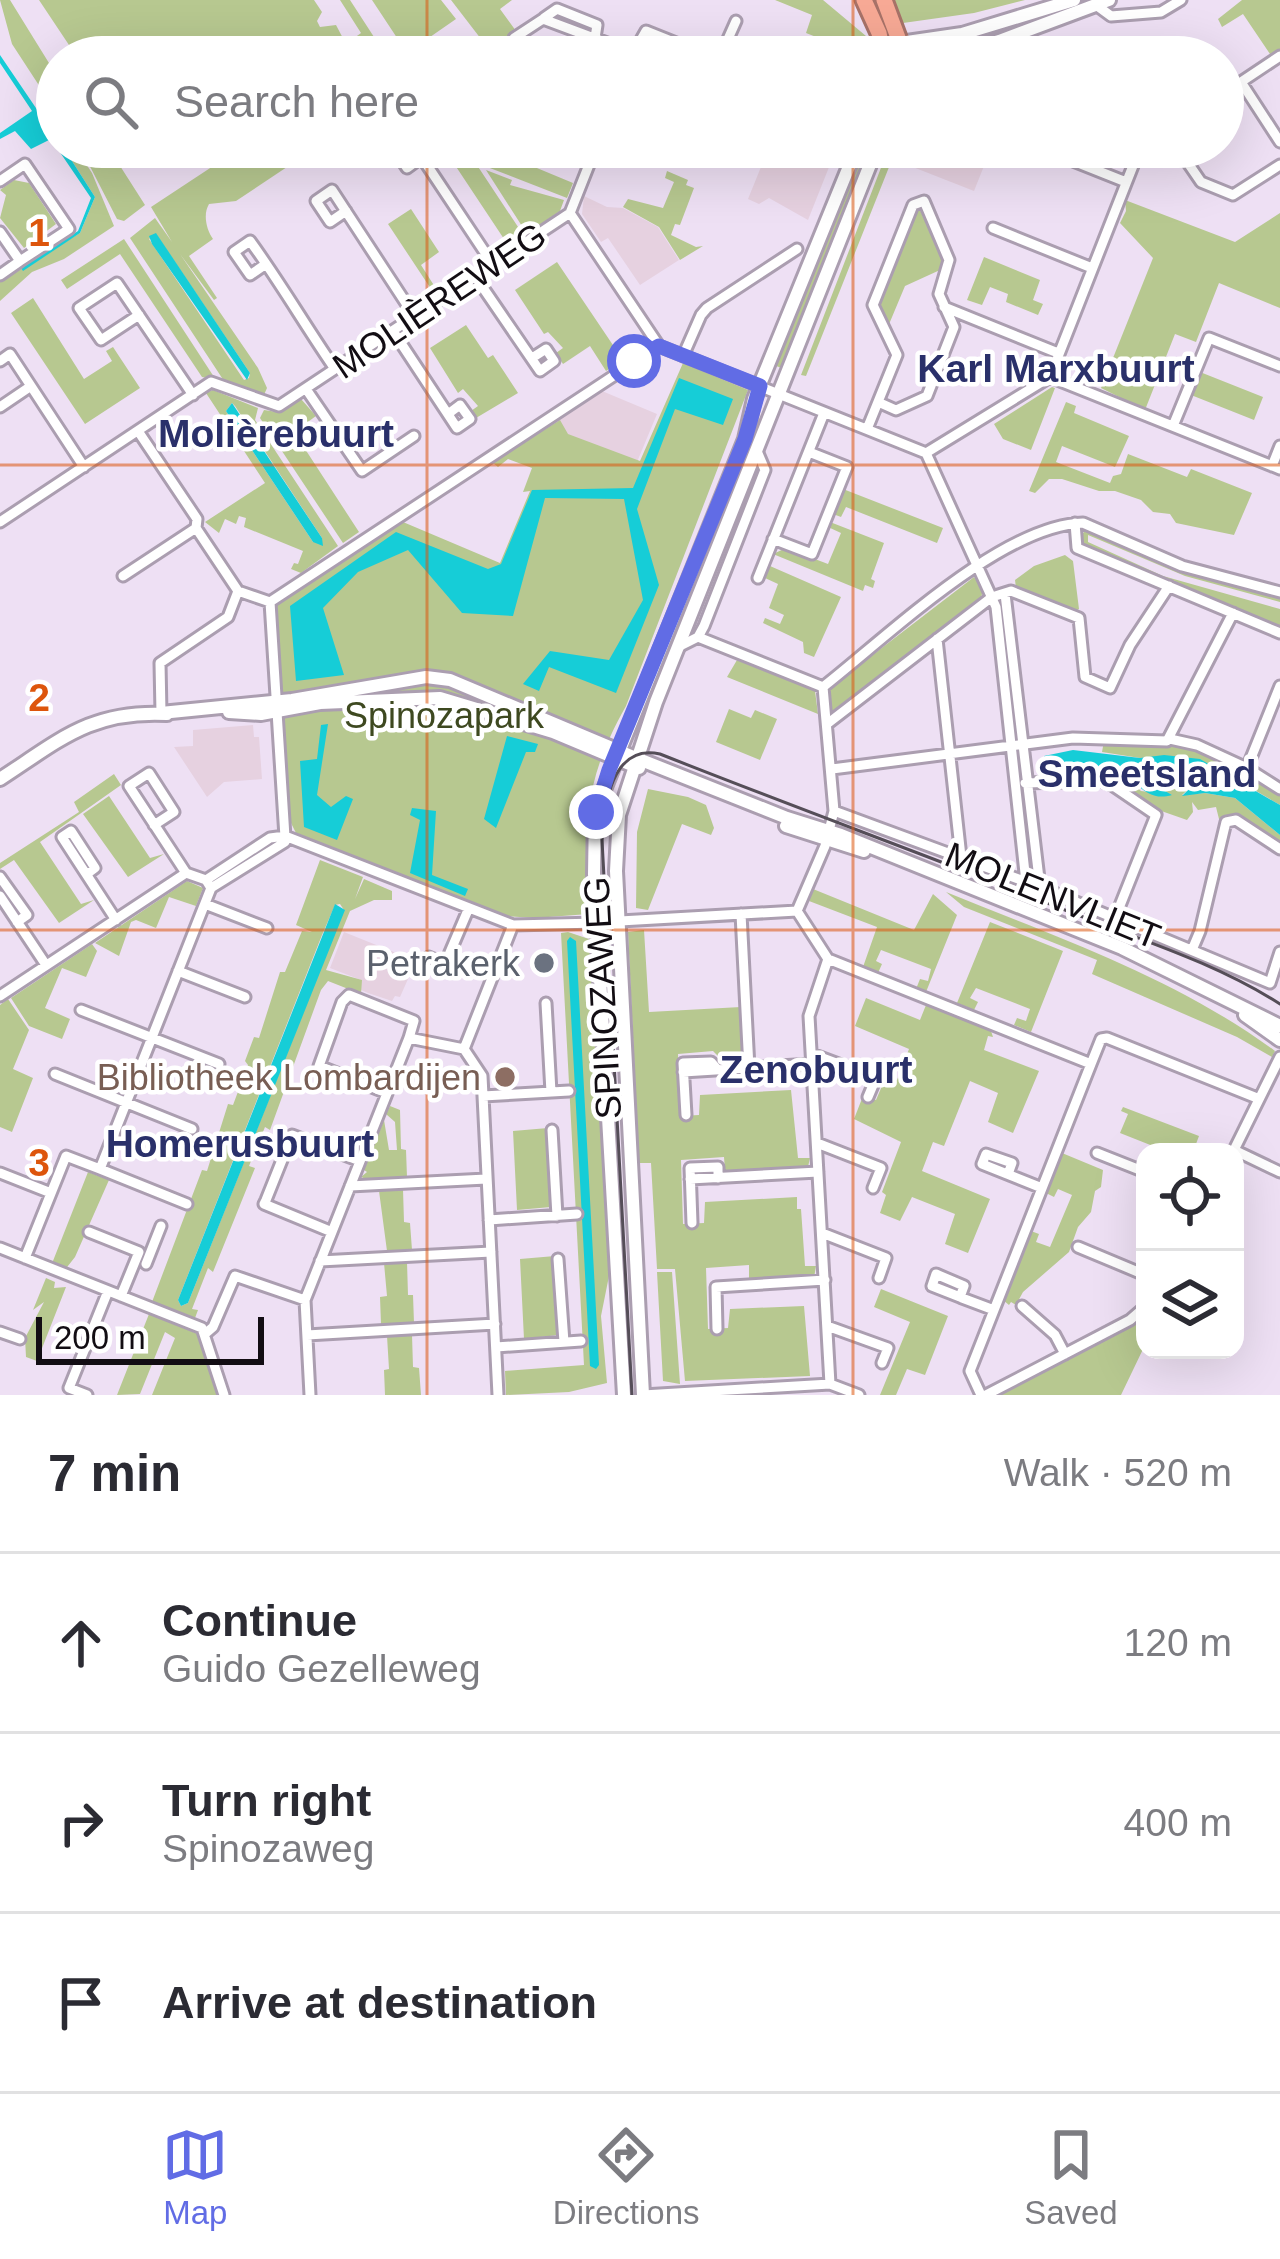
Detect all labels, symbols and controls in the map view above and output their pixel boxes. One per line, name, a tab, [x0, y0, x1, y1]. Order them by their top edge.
search box	[36, 36, 1244, 168]
icon: search	[78, 69, 144, 135]
text: Search here	[174, 76, 419, 127]
text: 1	[28, 211, 50, 254]
street label: MOLIÈREWEG	[325, 214, 554, 387]
route start	[607, 334, 661, 388]
district label: Karl Marxbuurt	[917, 347, 1195, 390]
district label: Molièrebuurt	[158, 412, 394, 455]
text: 2	[28, 676, 50, 719]
park label: Spinozapark	[344, 695, 545, 736]
district label: Smeetsland	[1038, 752, 1256, 795]
route end	[569, 785, 623, 839]
street label: MOLENVLIET	[939, 834, 1166, 957]
street label: SPINOZAWEG	[576, 876, 629, 1120]
place label: Petrakerk	[366, 943, 521, 984]
marker: Petrakerk	[531, 950, 557, 976]
district label: Zenobuurt	[720, 1048, 912, 1091]
place label: Bibliotheek Lombardijen	[97, 1057, 481, 1098]
marker: Bibliotheek Lombardijen	[492, 1064, 518, 1090]
district label: Homerusbuurt	[106, 1122, 374, 1165]
text: 3	[28, 1141, 50, 1184]
map controls	[1136, 1143, 1244, 1359]
button: locate	[1136, 1143, 1244, 1251]
button: layers	[1136, 1251, 1244, 1359]
scale bar	[36, 1311, 264, 1364]
text: 200 m	[54, 1319, 146, 1356]
text: 7 min	[48, 1445, 181, 1502]
text: Walk · 520 m	[1004, 1451, 1232, 1494]
text: Continue	[162, 1595, 357, 1646]
icon: ahead	[48, 1610, 114, 1676]
text: 120 m	[1124, 1621, 1232, 1664]
text: Guido Gezelleweg	[162, 1647, 481, 1690]
text: Turn right	[162, 1775, 371, 1826]
icon: right	[48, 1790, 114, 1856]
text: 400 m	[1124, 1801, 1232, 1844]
text: Spinozaweg	[162, 1827, 374, 1870]
icon: arrive	[48, 1970, 114, 2036]
text: Arrive at destination	[162, 1977, 597, 2028]
tab: Map	[162, 2122, 228, 2232]
tab: Directions	[553, 2122, 700, 2232]
tab: Saved	[1024, 2122, 1118, 2232]

